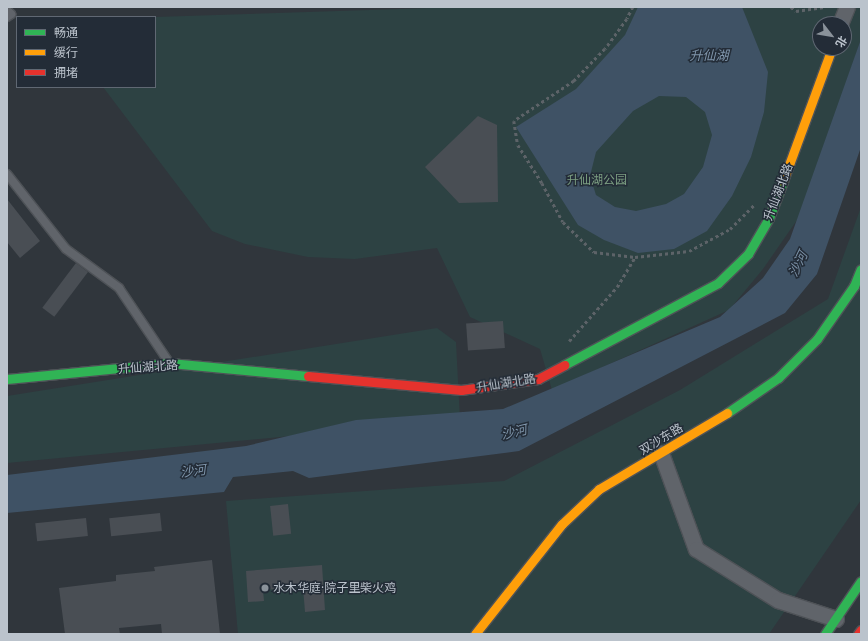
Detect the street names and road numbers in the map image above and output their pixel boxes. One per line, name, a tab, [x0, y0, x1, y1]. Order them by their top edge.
street label: 升仙湖北路	[761, 161, 795, 223]
street label: 升仙湖北路	[118, 358, 178, 376]
street label: 升仙湖北路	[475, 371, 537, 395]
street label: 双沙东路	[637, 420, 685, 458]

